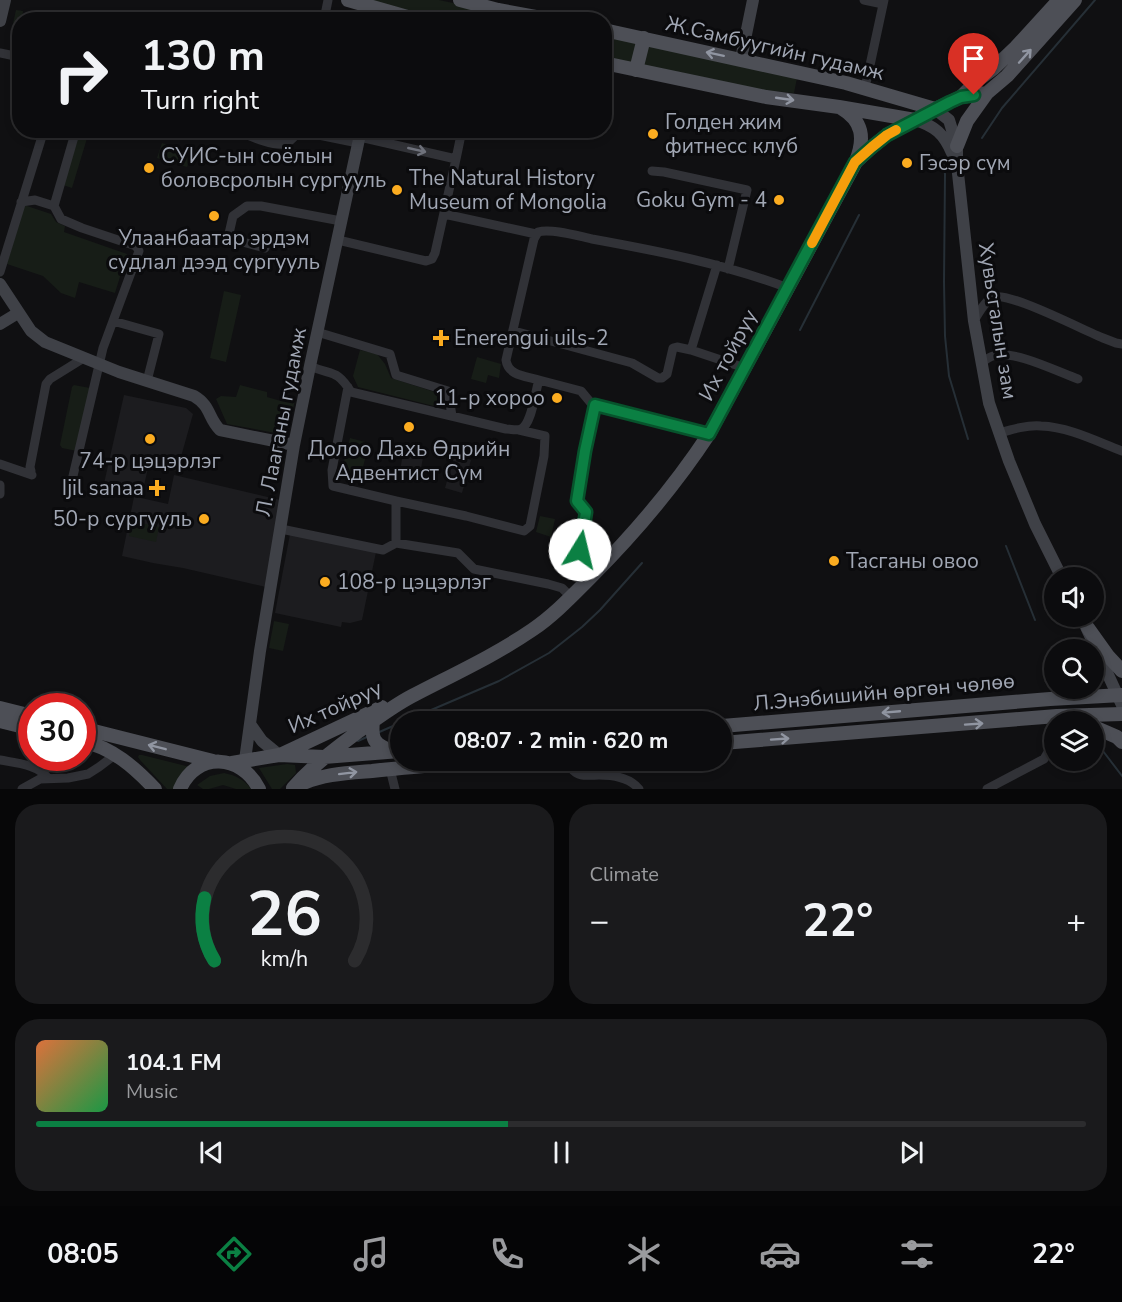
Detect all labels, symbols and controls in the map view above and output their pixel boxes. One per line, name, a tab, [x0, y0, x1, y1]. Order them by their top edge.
street label: Ж.Самбуугийн гудамж	[663, 9, 887, 87]
text: 130 m	[141, 28, 265, 85]
pin	[948, 33, 999, 95]
icon: right	[42, 36, 120, 114]
icon: arrive	[957, 42, 990, 75]
one-way arrow	[706, 47, 725, 59]
one-way arrow	[1018, 48, 1032, 63]
text: Turn right	[141, 82, 259, 119]
one-way arrow	[775, 94, 795, 105]
place label: Голден жим фитнесс клуб	[665, 108, 798, 160]
marker: Голден жим фитнесс клуб	[646, 127, 660, 141]
place label: СУИС-ын соёлын боловсролын сургууль	[161, 142, 386, 194]
one-way arrow	[407, 144, 426, 156]
place label: Гэсэр сүм	[919, 149, 1011, 177]
marker: Гэсэр сүм	[900, 156, 914, 170]
marker: СУИС-ын соёлын боловсролын сургууль	[142, 161, 156, 175]
place label: The Natural History Museum of Mongolia	[409, 164, 607, 216]
marker: The Natural History Museum of Mongolia	[390, 183, 404, 197]
place label: Goku Gym - 4	[636, 186, 767, 214]
marker: Goku Gym - 4	[772, 193, 786, 207]
marker: Улаанбаатар эрдэм судлал дээд сургууль	[207, 209, 221, 223]
place label: Улаанбаатар эрдэм судлал дээд сургууль	[108, 224, 320, 276]
street label: Хувьсгалын зам	[972, 241, 1024, 401]
street label: Их тойруу	[692, 304, 764, 406]
place label: Enerengui uils-2	[454, 324, 609, 352]
street label: Л. Лааганы гудамж	[249, 325, 313, 519]
marker: Enerengui uils-2	[432, 329, 450, 347]
place label: 11-р хороо	[434, 384, 545, 412]
marker: 11-р хороо	[550, 391, 564, 405]
marker: Долоо Дахь Өдрийн Адвентист Сүм	[402, 420, 416, 434]
marker: 74-р цэцэрлэг	[143, 432, 157, 446]
place label: Долоо Дахь Өдрийн Адвентист Сүм	[308, 435, 510, 487]
place label: 74-р цэцэрлэг	[79, 447, 221, 475]
place label: Ijil sanaa	[62, 474, 144, 502]
marker: Ijil sanaa	[148, 479, 166, 497]
place label: 50-р сургууль	[53, 505, 192, 533]
marker: 50-р сургууль	[197, 512, 211, 526]
position arrow	[548, 518, 612, 582]
place label: Тасганы овоо	[846, 547, 979, 575]
marker: Тасганы овоо	[827, 554, 841, 568]
map controls	[1044, 567, 1104, 771]
button: sound	[1044, 567, 1104, 627]
place label: 108-р цэцэрлэг	[337, 568, 491, 596]
marker: 108-р цэцэрлэг	[318, 575, 332, 589]
button: search	[1044, 639, 1104, 699]
street label: Л.Энэбишийн өргөн чөлөө	[752, 667, 1016, 717]
street label: Их тойруу	[284, 674, 386, 740]
speed limit sign: 30	[18, 693, 96, 771]
one-way arrow	[882, 707, 902, 718]
button: layers	[1044, 711, 1104, 771]
one-way arrow	[964, 718, 984, 729]
text: 08:07 · 2 min · 620 m	[454, 726, 668, 756]
one-way arrow	[769, 733, 789, 744]
one-way arrow	[148, 740, 167, 752]
one-way arrow	[337, 767, 357, 778]
text: Climate	[590, 861, 659, 888]
text: 26	[247, 872, 322, 957]
text: 22°	[802, 891, 873, 952]
text: −	[590, 899, 609, 944]
text: +	[1066, 899, 1086, 944]
text: km/h	[261, 944, 308, 974]
text: 104.1 FM	[126, 1048, 222, 1078]
text: Music	[126, 1078, 178, 1105]
icon: previous	[195, 1136, 228, 1169]
icon: pause	[545, 1136, 578, 1169]
icon: next	[895, 1136, 928, 1169]
icon: directions	[213, 1233, 255, 1275]
icon: music	[350, 1233, 392, 1275]
icon: phone	[486, 1233, 528, 1275]
icon: climate	[623, 1233, 665, 1275]
icon: car	[759, 1233, 801, 1275]
icon: filters	[896, 1233, 938, 1275]
text: 08:05	[47, 1236, 119, 1273]
text: 22°	[1032, 1236, 1075, 1273]

